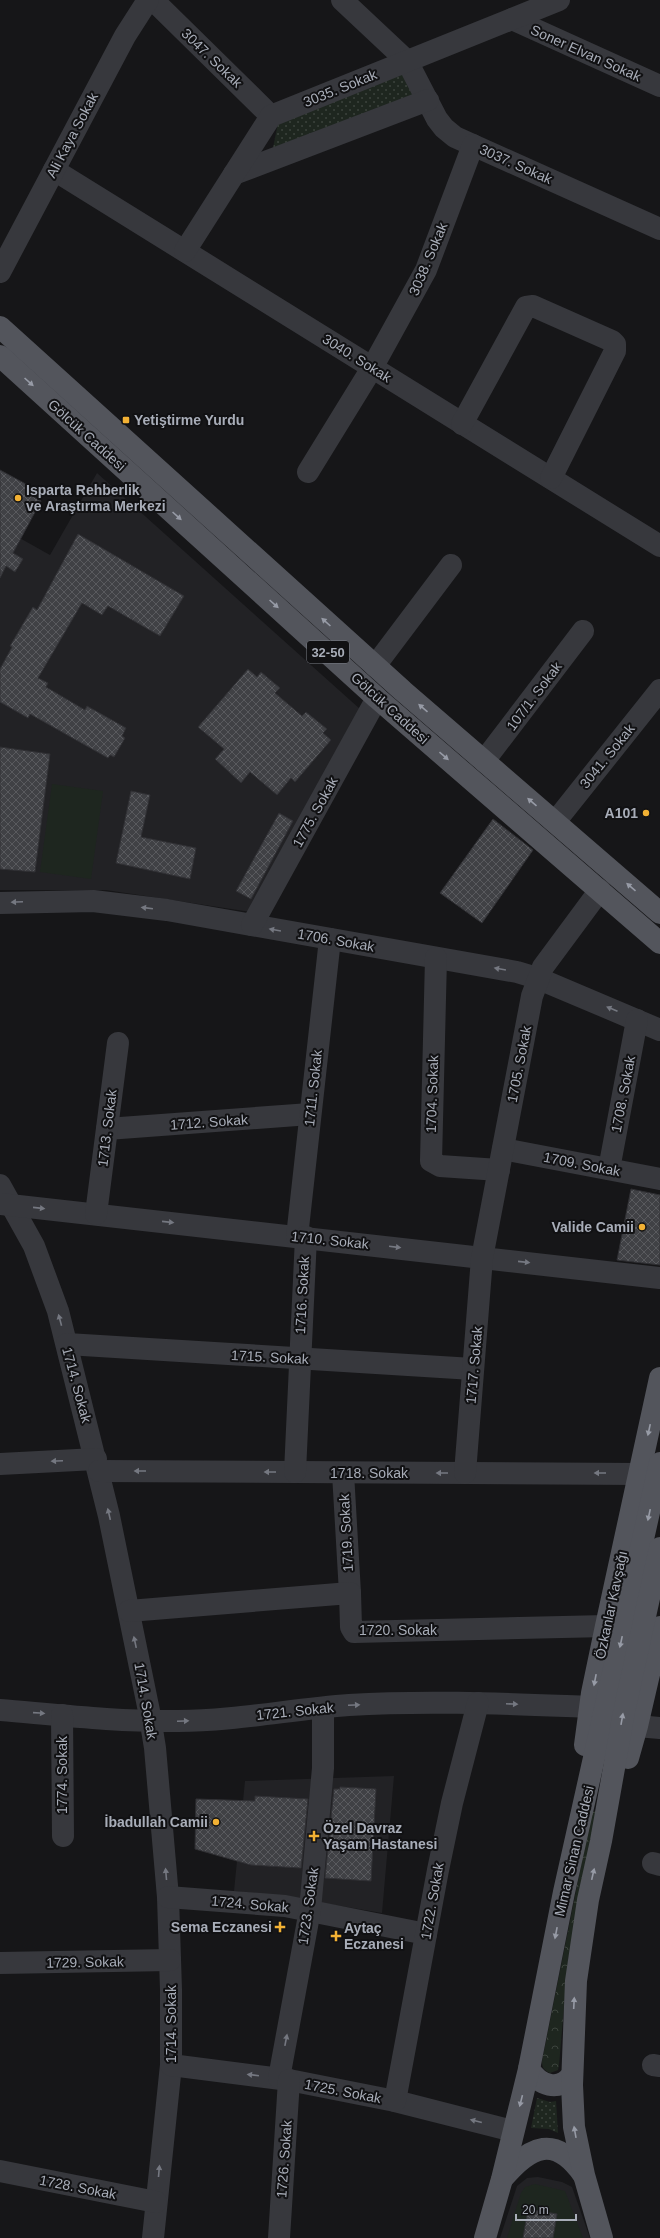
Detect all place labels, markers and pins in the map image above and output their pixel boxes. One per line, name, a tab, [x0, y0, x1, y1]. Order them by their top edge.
place label: Yetiştirme Yurdu	[134, 412, 244, 428]
marker: Yetiştirme Yurdu	[121, 415, 131, 425]
place label: Isparta Rehberlik ve Araştırma Merkezi	[26, 482, 166, 514]
marker: Isparta Rehberlik ve Araştırma Merkezi	[13, 493, 23, 503]
place label: A101	[605, 805, 638, 821]
marker: A101	[641, 808, 651, 818]
place label: Valide Camii	[552, 1219, 634, 1235]
marker: Valide Camii	[637, 1222, 647, 1232]
place label: İbadullah Camii	[105, 1814, 208, 1830]
marker: İbadullah Camii	[211, 1817, 221, 1827]
place label: Özel Davraz Yaşam Hastanesi	[323, 1820, 437, 1852]
marker: Özel Davraz Yaşam Hastanesi	[308, 1830, 320, 1842]
place label: Sema Eczanesi	[171, 1919, 272, 1935]
place label: Aytaç Eczanesi	[344, 1920, 404, 1952]
marker: Sema Eczanesi	[275, 1922, 285, 1932]
marker: Aytaç Eczanesi	[331, 1931, 341, 1941]

